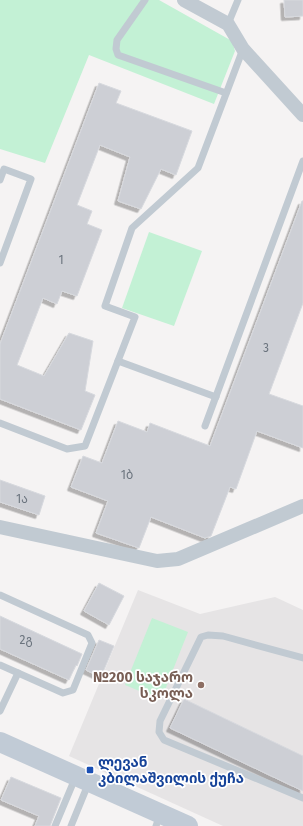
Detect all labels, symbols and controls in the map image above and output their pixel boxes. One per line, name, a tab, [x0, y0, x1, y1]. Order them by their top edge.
house number: 1	[58, 253, 64, 267]
house number: 3	[263, 341, 269, 355]
house number: 1ბ	[121, 468, 133, 482]
house number: 1ა	[16, 492, 28, 506]
house number: 2გ	[19, 633, 33, 647]
place label: №200 საჯარო სკოლა	[93, 669, 193, 702]
marker: №200 საჯარო სკოლა	[196, 680, 206, 690]
place label: ლევან კბილაშვილის ქუჩა	[98, 754, 244, 787]
marker: ლევან კბილაშვილის ქუჩა	[85, 765, 95, 775]

